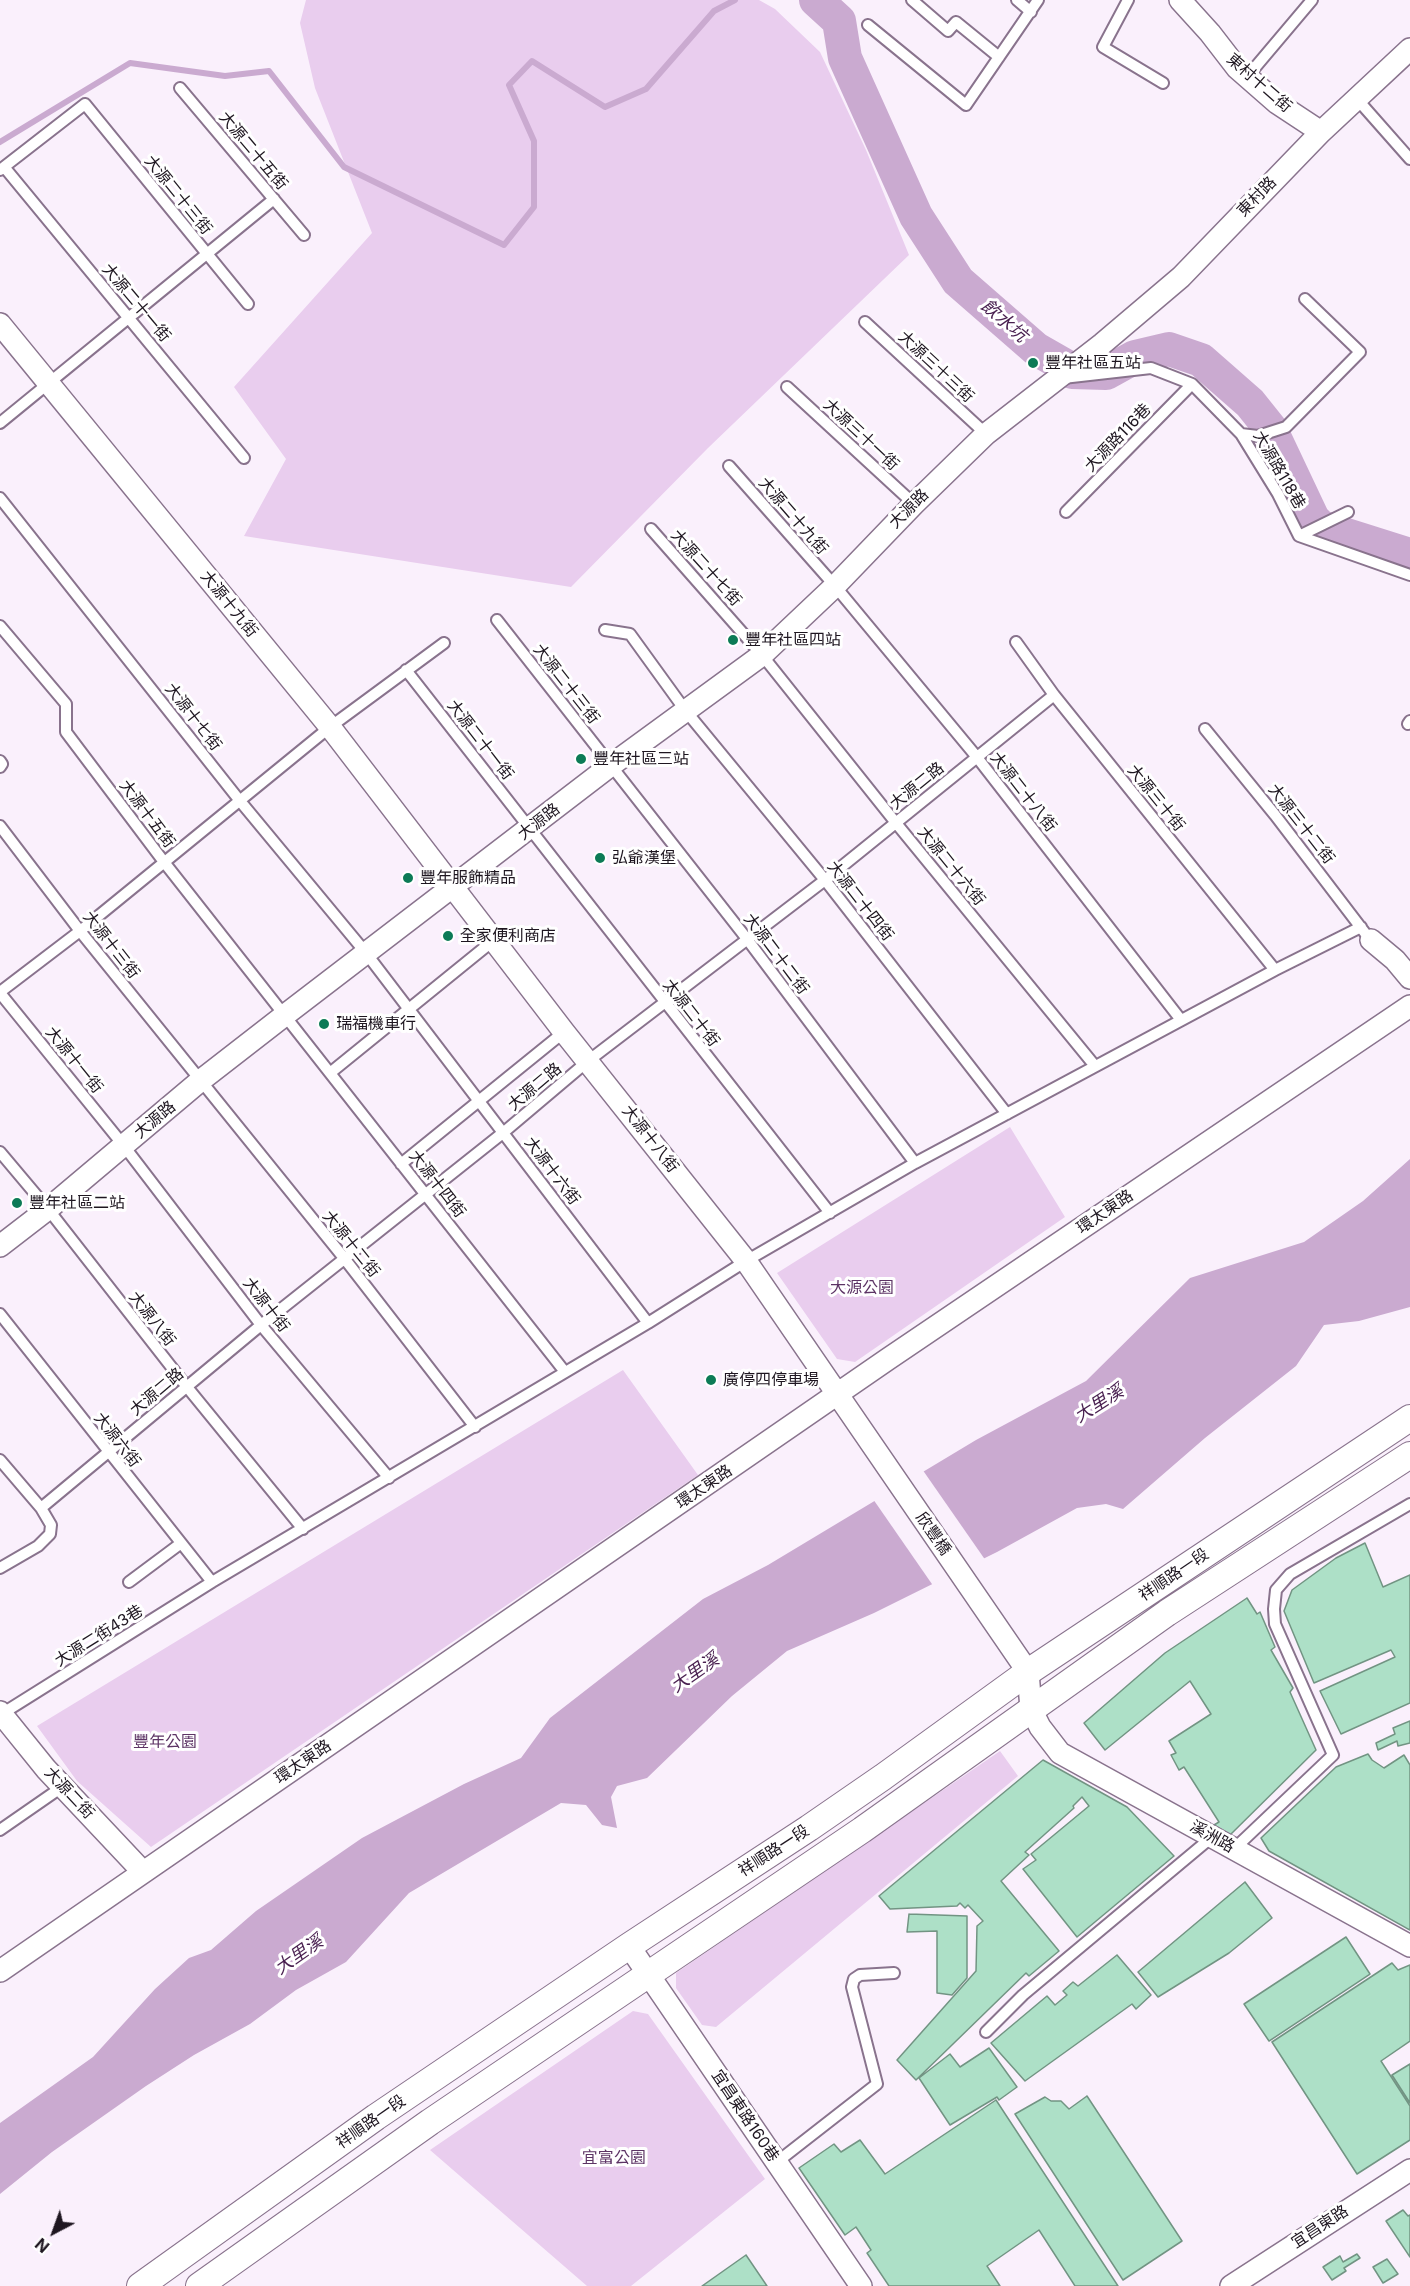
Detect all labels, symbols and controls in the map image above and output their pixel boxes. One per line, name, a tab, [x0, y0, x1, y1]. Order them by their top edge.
street label: 東村十二街	[1223, 50, 1295, 116]
street label: 大源二十五街	[215, 108, 291, 194]
street label: 大源二十三街	[140, 152, 216, 238]
street label: 東村路	[1233, 173, 1281, 221]
street label: 大源二十一街	[98, 260, 174, 346]
water label: 飲水坑	[977, 295, 1031, 347]
street label: 大源三十三街	[894, 327, 978, 407]
place label: 豐年社區五站	[1045, 353, 1141, 373]
marker: 豐年社區五站	[1026, 356, 1040, 370]
street label: 大源三十一街	[819, 395, 903, 475]
street label: 大源路116巷	[1081, 400, 1155, 476]
street label: 大源路118巷	[1249, 428, 1309, 512]
street label: 大源二十九街	[754, 473, 832, 559]
street label: 大源路	[885, 485, 933, 533]
street label: 大源二十七街	[667, 526, 745, 610]
street label: 大源十九街	[196, 567, 262, 641]
place label: 豐年社區四站	[745, 630, 841, 650]
marker: 豐年社區四站	[726, 633, 740, 647]
street label: 大源二十三街	[529, 640, 603, 728]
street label: 大源十七街	[161, 680, 225, 754]
street label: 大源二十一街	[443, 696, 517, 784]
street label: 大源二十八街	[986, 748, 1060, 836]
place label: 豐年社區三站	[593, 749, 689, 769]
marker: 豐年社區三站	[574, 752, 588, 766]
street label: 大源二路	[886, 758, 948, 814]
street label: 大源三十街	[1123, 761, 1189, 835]
street label: 大源十五街	[115, 776, 179, 852]
street label: 大源三十二街	[1264, 780, 1338, 868]
street label: 大源路	[514, 800, 564, 844]
street label: 大源二十六街	[913, 823, 989, 909]
place label: 弘爺漢堡	[612, 848, 676, 868]
marker: 弘爺漢堡	[593, 851, 607, 865]
street label: 大源二十四街	[823, 857, 897, 945]
place label: 豐年服飾精品	[420, 868, 516, 888]
marker: 豐年服飾精品	[401, 871, 415, 885]
street label: 大源十三街	[79, 908, 143, 982]
street label: 大源二十二街	[739, 910, 813, 998]
place label: 全家便利商店	[460, 926, 556, 946]
marker: 全家便利商店	[441, 929, 455, 943]
street label: 太源二十街	[659, 976, 723, 1050]
place label: 瑞福機車行	[336, 1014, 416, 1034]
marker: 瑞福機車行	[317, 1017, 331, 1031]
street label: 大源十一街	[41, 1023, 107, 1097]
street label: 大源二路	[504, 1059, 566, 1115]
street label: 大源路	[130, 1097, 180, 1143]
street label: 大源十八街	[618, 1102, 682, 1176]
street label: 大源十六街	[520, 1133, 584, 1209]
street label: 大源十四街	[405, 1147, 469, 1221]
street label: 環太東路	[1073, 1186, 1137, 1238]
place label: 豐年社區二站	[29, 1193, 125, 1213]
marker: 豐年社區二站	[10, 1196, 24, 1210]
street label: 大源十二街	[318, 1207, 384, 1281]
street label: 大源十街	[239, 1274, 293, 1336]
park label: 大源公園	[830, 1278, 894, 1298]
street label: 大源八街	[125, 1288, 179, 1350]
street label: 大源二路	[126, 1364, 188, 1420]
place label: 廣停四停車場	[723, 1370, 819, 1390]
marker: 廣停四停車場	[704, 1373, 718, 1387]
water label: 大里溪	[1070, 1381, 1128, 1427]
street label: 大源六街	[90, 1409, 144, 1471]
street label: 環太東路	[672, 1461, 736, 1513]
street label: 欣豐橋	[911, 1509, 955, 1559]
street label: 祥順路一段	[1135, 1545, 1213, 1605]
street label: 大源二街43巷	[51, 1601, 147, 1671]
water label: 大里溪	[667, 1649, 723, 1697]
park label: 豐年公園	[133, 1732, 197, 1752]
street label: 環太東路	[271, 1736, 335, 1788]
street label: 大源二街	[40, 1763, 98, 1823]
street label: 溪洲路	[1186, 1817, 1238, 1857]
street label: 祥順路一段	[735, 1821, 813, 1881]
water label: 大里溪	[271, 1931, 327, 1979]
street label: 宜昌東路160巷	[707, 2066, 783, 2166]
street label: 祥順路一段	[333, 2091, 409, 2153]
park label: 宜富公園	[582, 2148, 646, 2168]
north arrow	[24, 2202, 84, 2262]
street label: 宜昌東路	[1288, 2202, 1352, 2252]
text: N	[31, 2234, 53, 2257]

